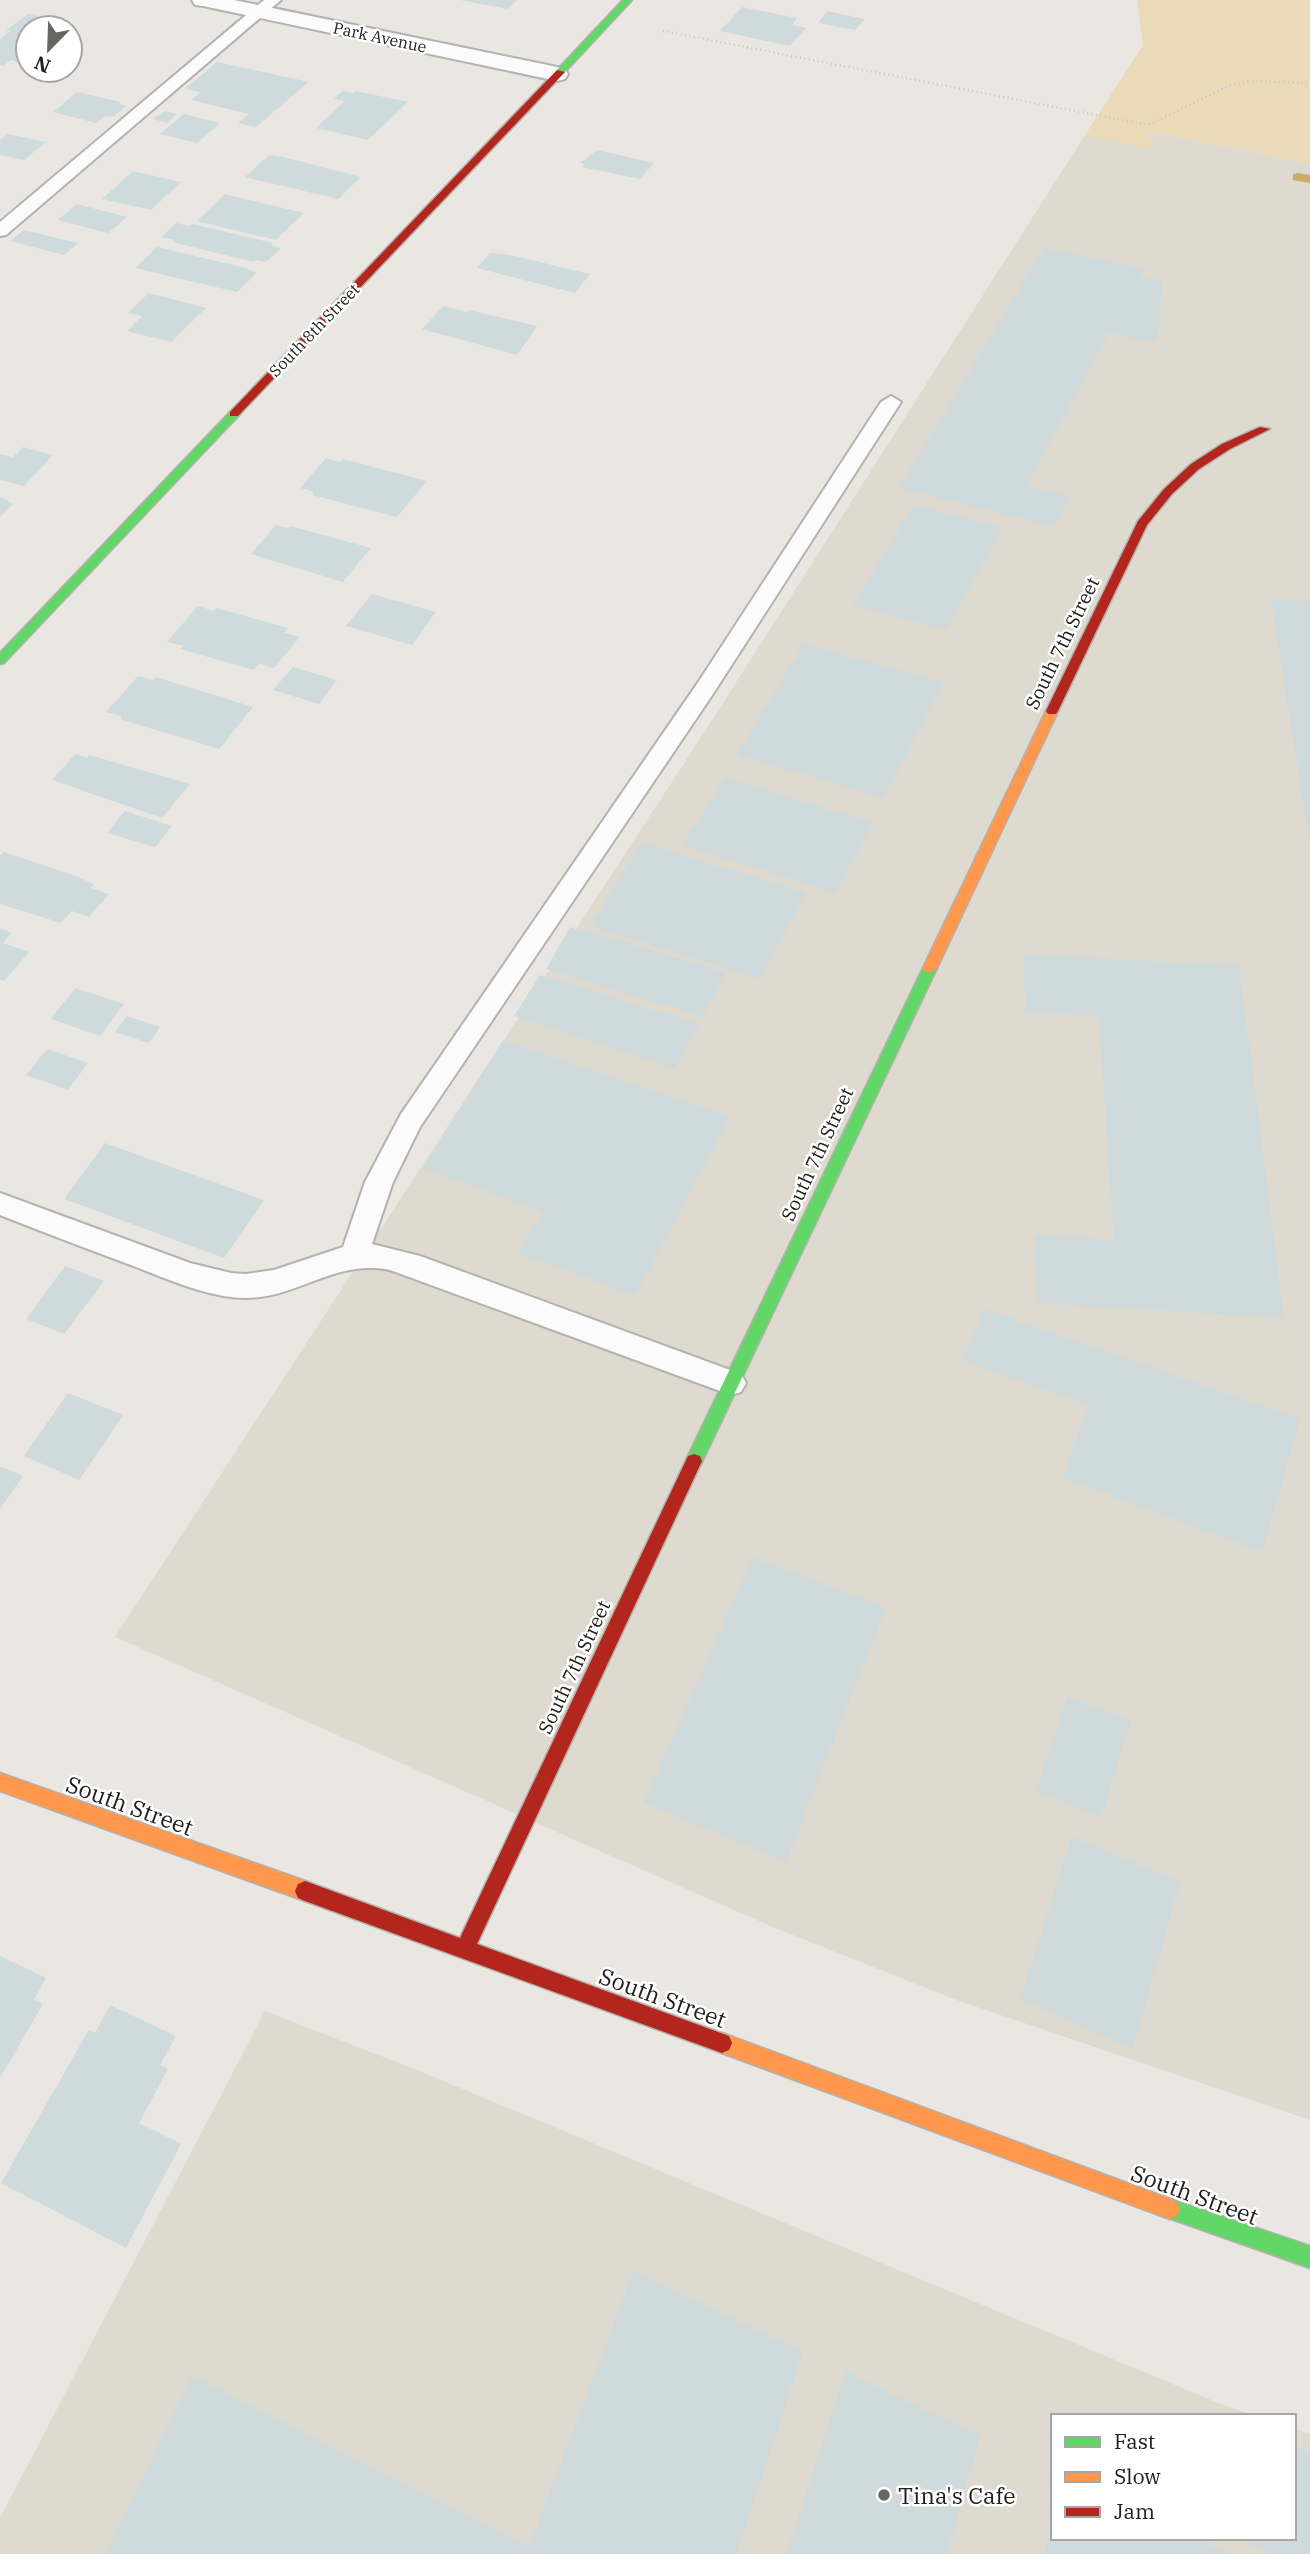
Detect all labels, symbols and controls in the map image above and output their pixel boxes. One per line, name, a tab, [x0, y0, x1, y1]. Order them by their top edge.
north arrow	[14, 14, 84, 84]
street label: Park Avenue	[332, 17, 428, 57]
text: N	[31, 51, 54, 79]
street label: South 8th Street	[265, 279, 364, 381]
street label: South 7th Street	[1020, 573, 1105, 713]
street label: South 7th Street	[776, 1083, 859, 1224]
street label: South 7th Street	[533, 1596, 616, 1737]
street label: South Street	[62, 1768, 198, 1842]
street label: South Street	[595, 1960, 731, 2034]
street label: South Street	[1127, 2157, 1263, 2231]
legend	[1051, 2414, 1296, 2540]
text: Fast	[1114, 2427, 1155, 2455]
text: Slow	[1114, 2462, 1161, 2490]
place label: Tina's Cafe	[898, 2480, 1016, 2510]
marker: Tina's Cafe	[876, 2487, 892, 2503]
text: Jam	[1114, 2497, 1155, 2525]

